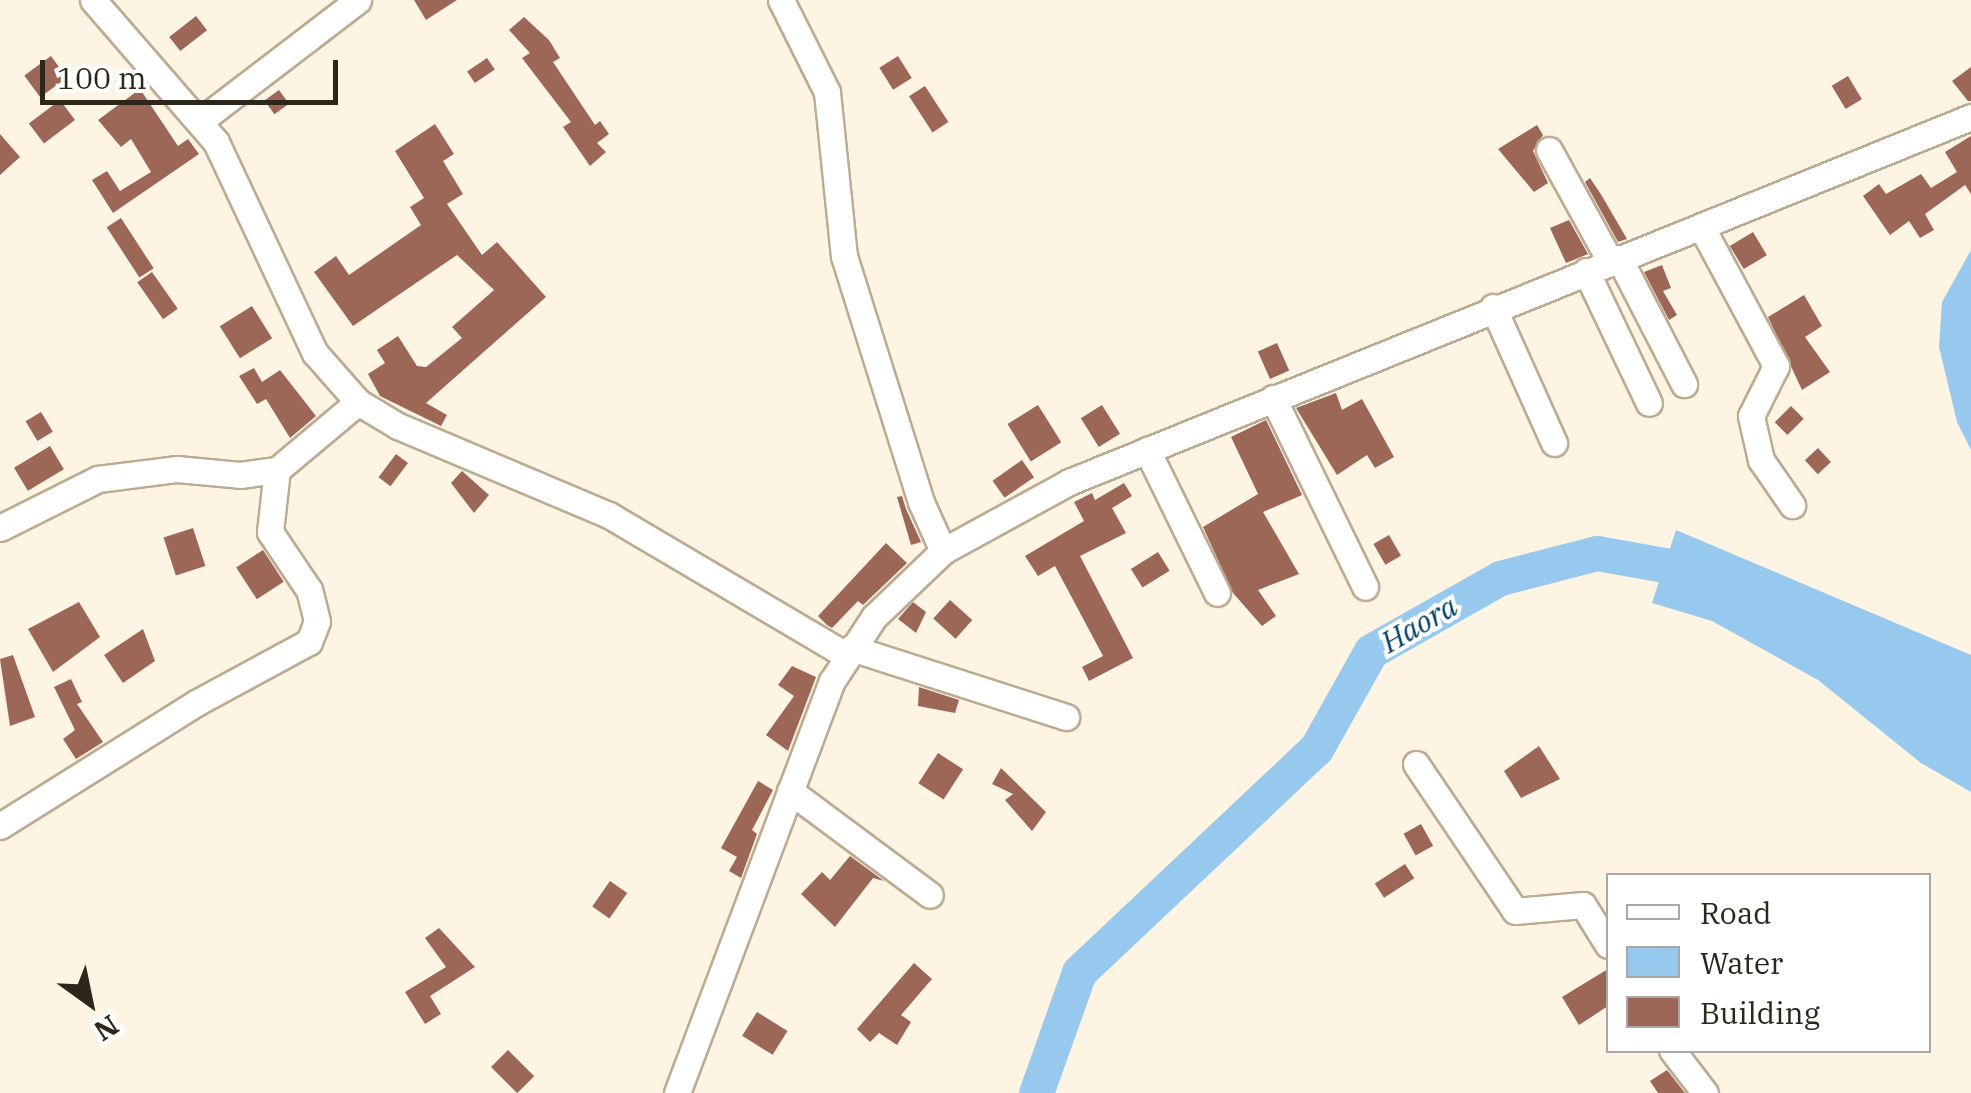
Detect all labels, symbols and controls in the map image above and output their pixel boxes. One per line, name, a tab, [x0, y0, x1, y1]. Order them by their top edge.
scale bar	[45, 40, 342, 102]
text: 100 m	[57, 58, 147, 97]
water label: Haora	[1375, 588, 1463, 660]
legend	[1606, 873, 1931, 1053]
text: Road	[1700, 893, 1772, 932]
text: Water	[1700, 943, 1783, 982]
north arrow	[40, 953, 140, 1053]
text: Building	[1700, 993, 1820, 1032]
text: N	[87, 1007, 126, 1050]

